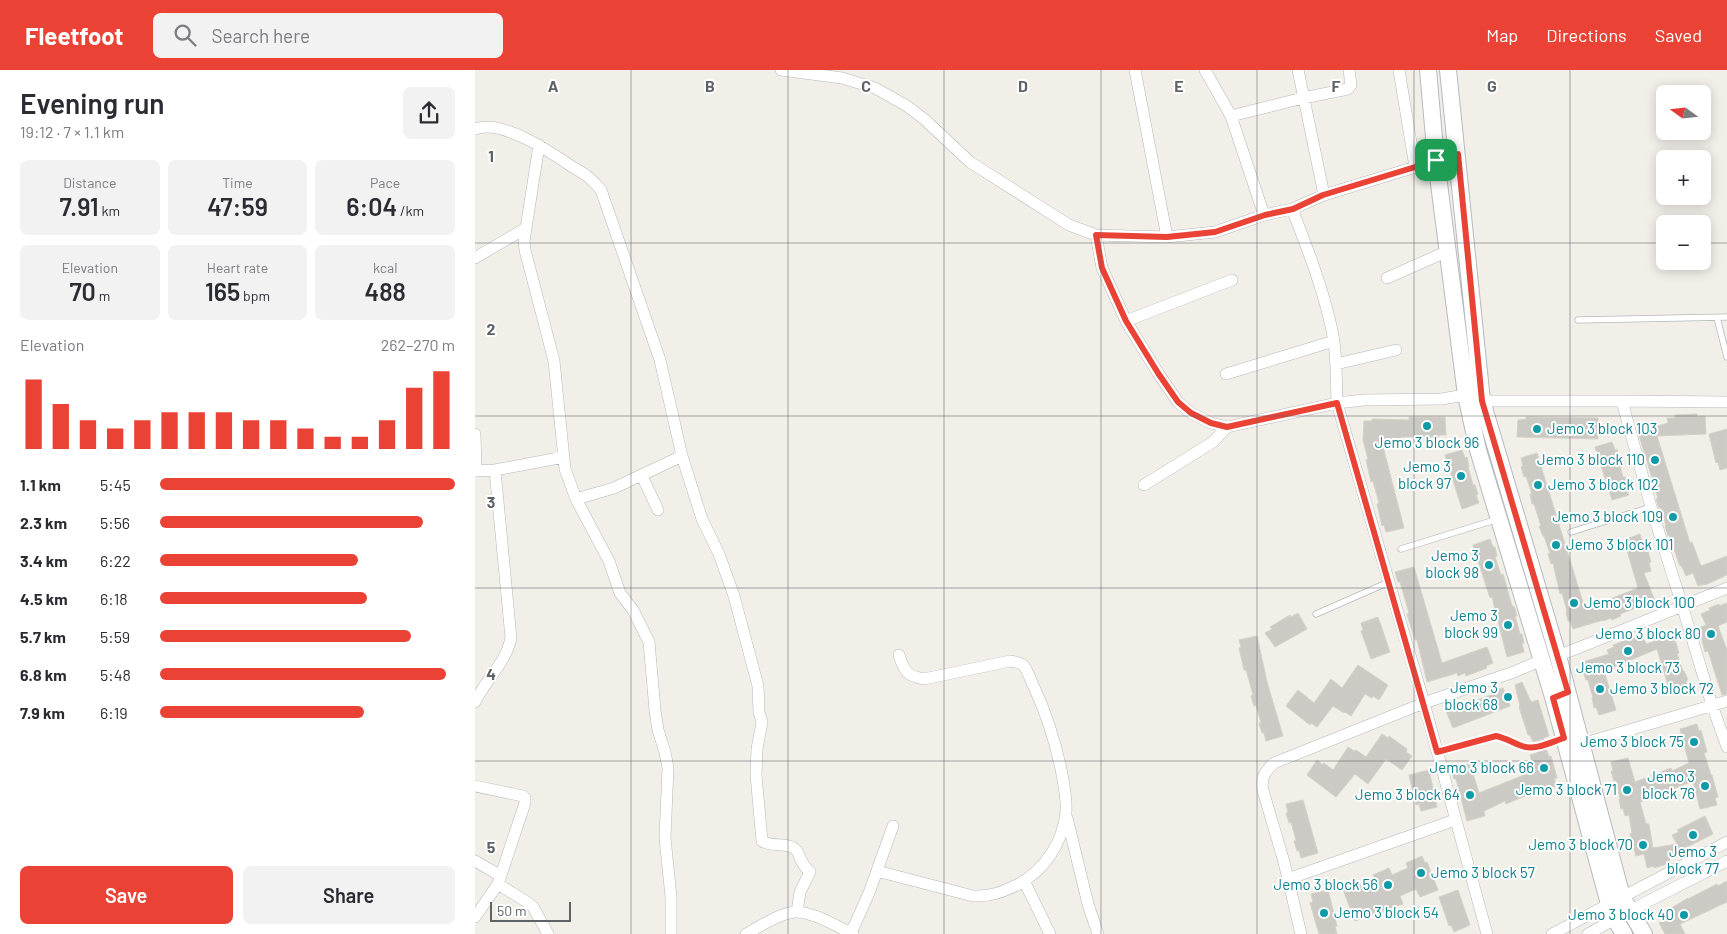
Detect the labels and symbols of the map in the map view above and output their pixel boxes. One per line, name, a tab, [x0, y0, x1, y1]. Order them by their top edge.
text: A	[548, 76, 559, 95]
text: B	[705, 76, 715, 95]
text: C	[861, 76, 871, 95]
text: D	[1018, 76, 1028, 95]
text: E	[1174, 76, 1184, 95]
text: F	[1332, 76, 1341, 95]
text: G	[1487, 76, 1497, 95]
north arrow	[1656, 85, 1711, 140]
pin	[1415, 139, 1457, 181]
text: 1	[488, 146, 494, 165]
text: 2	[487, 319, 496, 338]
place label: Jemo 3 block 103	[1547, 419, 1657, 437]
marker: Jemo 3 block 96	[1421, 420, 1433, 432]
marker: Jemo 3 block 103	[1531, 423, 1543, 435]
place label: Jemo 3 block 96	[1375, 433, 1479, 451]
place label: Jemo 3 block 110	[1537, 450, 1645, 468]
marker: Jemo 3 block 110	[1649, 454, 1661, 466]
place label: Jemo 3 block 97	[1398, 457, 1451, 492]
marker: Jemo 3 block 97	[1455, 470, 1467, 482]
place label: Jemo 3 block 102	[1548, 475, 1659, 493]
marker: Jemo 3 block 102	[1532, 479, 1544, 491]
text: 3	[487, 492, 495, 511]
place label: Jemo 3 block 109	[1552, 507, 1663, 525]
marker: Jemo 3 block 109	[1667, 511, 1679, 523]
place label: Jemo 3 block 101	[1566, 535, 1674, 553]
marker: Jemo 3 block 101	[1550, 539, 1562, 551]
place label: Jemo 3 block 98	[1425, 546, 1479, 581]
marker: Jemo 3 block 98	[1483, 559, 1495, 571]
place label: Jemo 3 block 100	[1584, 593, 1695, 611]
marker: Jemo 3 block 100	[1568, 597, 1580, 609]
place label: Jemo 3 block 99	[1444, 606, 1498, 641]
marker: Jemo 3 block 99	[1502, 619, 1514, 631]
place label: Jemo 3 block 80	[1596, 624, 1701, 642]
marker: Jemo 3 block 80	[1705, 628, 1717, 640]
marker: Jemo 3 block 73	[1622, 645, 1634, 657]
place label: Jemo 3 block 73	[1576, 658, 1680, 676]
text: 4	[486, 664, 496, 683]
place label: Jemo 3 block 68	[1444, 678, 1498, 713]
place label: Jemo 3 block 72	[1610, 679, 1714, 697]
marker: Jemo 3 block 72	[1594, 683, 1606, 695]
marker: Jemo 3 block 68	[1502, 691, 1514, 703]
place label: Jemo 3 block 75	[1580, 732, 1684, 750]
marker: Jemo 3 block 75	[1688, 736, 1700, 748]
place label: Jemo 3 block 66	[1430, 758, 1534, 776]
marker: Jemo 3 block 66	[1538, 762, 1550, 774]
place label: Jemo 3 block 76	[1642, 767, 1695, 802]
place label: Jemo 3 block 71	[1516, 780, 1617, 798]
marker: Jemo 3 block 76	[1699, 780, 1711, 792]
marker: Jemo 3 block 71	[1621, 784, 1633, 796]
place label: Jemo 3 block 64	[1355, 785, 1460, 803]
marker: Jemo 3 block 64	[1464, 789, 1476, 801]
marker: Jemo 3 block 77	[1687, 829, 1699, 841]
place label: Jemo 3 block 70	[1528, 835, 1633, 853]
text: 5	[487, 837, 496, 856]
marker: Jemo 3 block 70	[1637, 839, 1649, 851]
place label: Jemo 3 block 77	[1667, 842, 1719, 877]
place label: Jemo 3 block 57	[1431, 863, 1535, 881]
marker: Jemo 3 block 57	[1415, 867, 1427, 879]
place label: Jemo 3 block 56	[1274, 875, 1378, 893]
marker: Jemo 3 block 56	[1382, 879, 1394, 891]
scale bar	[490, 899, 571, 922]
place label: Jemo 3 block 54	[1334, 903, 1439, 921]
place label: Jemo 3 block 40	[1568, 905, 1674, 923]
marker: Jemo 3 block 54	[1318, 907, 1330, 919]
marker: Jemo 3 block 40	[1678, 909, 1690, 921]

